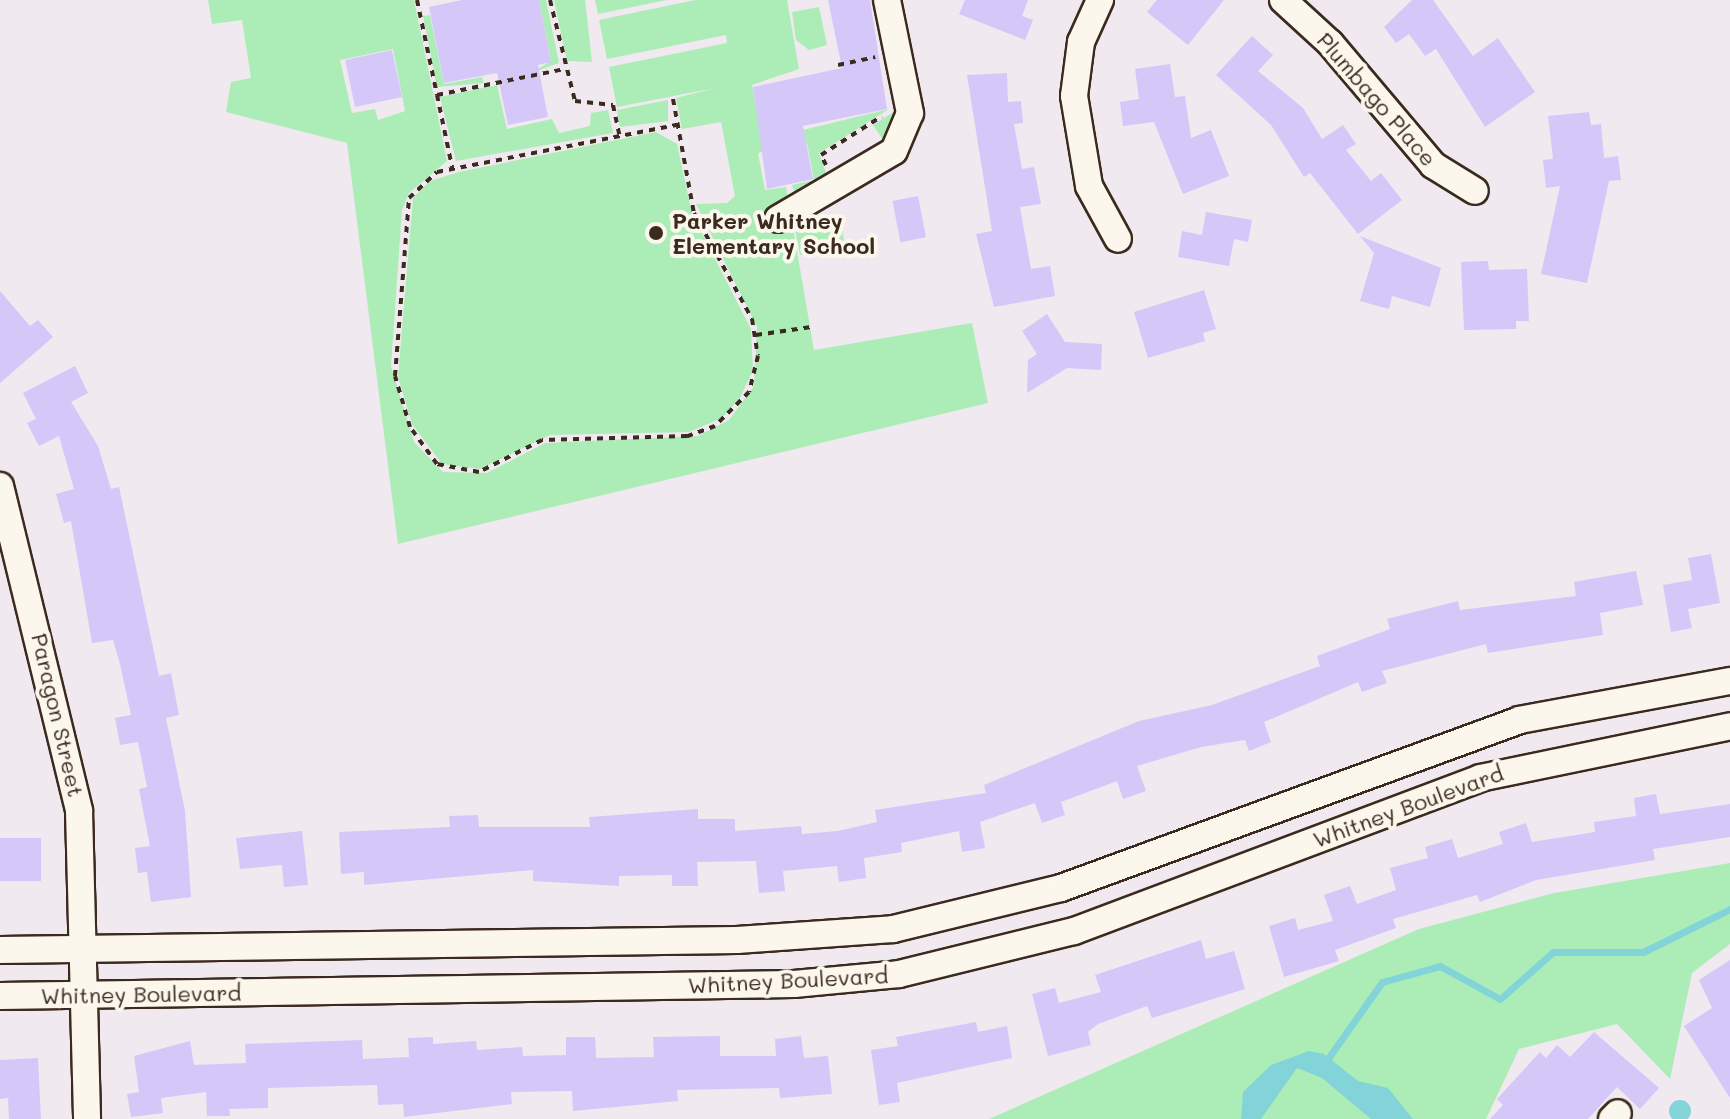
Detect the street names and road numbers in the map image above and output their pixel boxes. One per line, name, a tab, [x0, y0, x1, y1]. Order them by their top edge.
street label: Plumbago Place	[1312, 27, 1442, 171]
street label: Paragon Street	[26, 631, 90, 799]
street label: Whitney Boulevard	[1309, 759, 1507, 853]
street label: Whitney Boulevard	[687, 962, 889, 998]
street label: Whitney Boulevard	[40, 979, 242, 1009]

